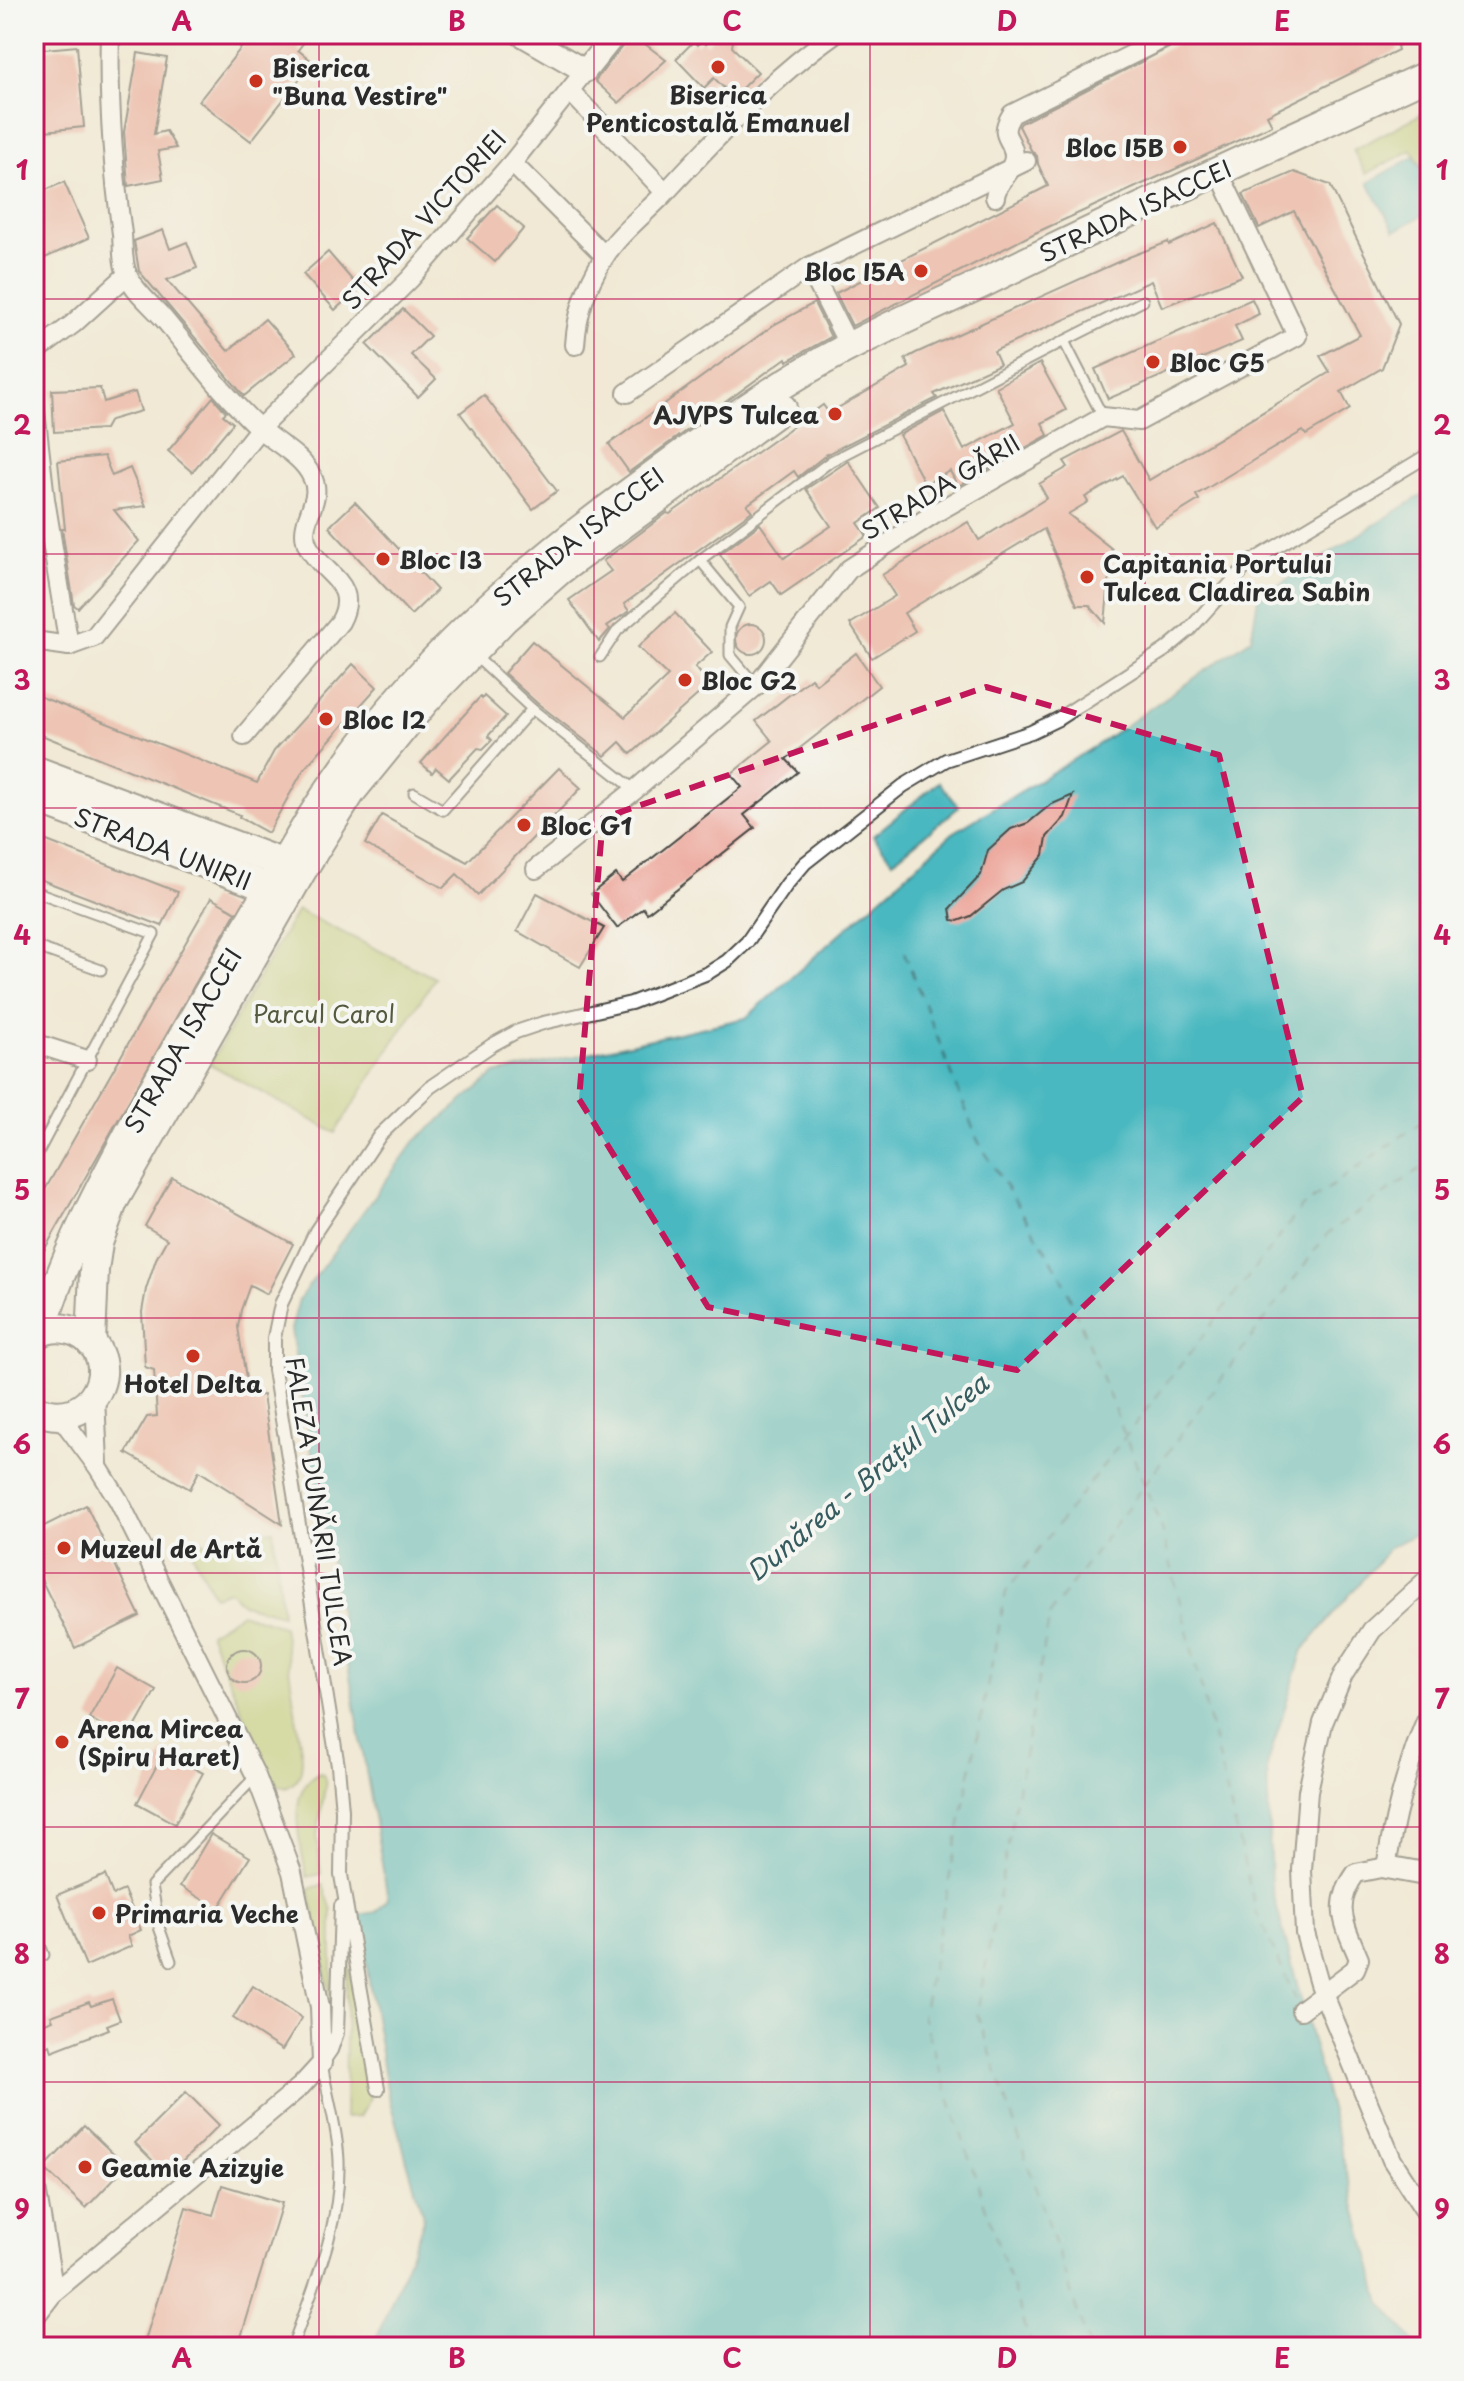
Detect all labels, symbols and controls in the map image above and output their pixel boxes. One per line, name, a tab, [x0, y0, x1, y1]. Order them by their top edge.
text: A	[172, 1, 192, 40]
text: B	[448, 1, 466, 40]
text: C	[722, 1, 742, 40]
text: D	[997, 1, 1017, 40]
text: E	[1274, 1, 1290, 40]
place label: Biserica "Buna Vestire"	[272, 49, 447, 113]
marker: Biserica Penticostală Emanuel	[709, 58, 727, 76]
marker: Biserica "Buna Vestire"	[247, 72, 265, 90]
place label: Biserica Penticostală Emanuel	[586, 76, 850, 140]
street label: STRADA VICTORIEI	[332, 121, 514, 317]
place label: Bloc I5B	[1065, 129, 1164, 165]
marker: Bloc I5B	[1171, 138, 1189, 156]
text: 1	[16, 150, 28, 189]
street label: STRADA ISACCEI	[1033, 150, 1237, 270]
text: 1	[1436, 150, 1448, 189]
place label: Bloc I5A	[804, 253, 905, 289]
marker: Bloc I5A	[912, 262, 930, 280]
place label: Bloc G5	[1169, 344, 1265, 380]
marker: Bloc G5	[1144, 353, 1162, 371]
place label: AJVPS Tulcea	[654, 396, 820, 432]
text: 2	[13, 405, 31, 444]
marker: AJVPS Tulcea	[826, 405, 844, 423]
text: 2	[1433, 405, 1451, 444]
street label: STRADA GĂRII	[854, 424, 1026, 548]
street label: STRADA ISACCEI	[485, 458, 671, 614]
place label: Bloc I3	[399, 541, 482, 577]
place label: Capitania Portului Tulcea Cladirea Sabin	[1103, 545, 1370, 609]
marker: Bloc I3	[374, 550, 392, 568]
marker: Capitania Portului Tulcea Cladirea Sabin	[1078, 568, 1096, 586]
text: 3	[13, 660, 31, 699]
text: 3	[1433, 660, 1451, 699]
place label: Bloc G2	[701, 662, 797, 698]
marker: Bloc G2	[676, 671, 694, 689]
place label: Bloc I2	[342, 701, 426, 737]
marker: Bloc I2	[317, 710, 335, 728]
street label: STRADA UNIRII	[69, 798, 257, 898]
place label: Bloc G1	[540, 807, 632, 843]
marker: Bloc G1	[515, 816, 533, 834]
text: 4	[13, 915, 31, 954]
text: 4	[1433, 915, 1451, 954]
street label: STRADA ISACCEI	[114, 941, 250, 1139]
park label: Parcul Carol	[253, 995, 395, 1031]
text: 5	[14, 1170, 30, 1209]
text: 5	[1434, 1170, 1450, 1209]
marker: Hotel Delta	[184, 1347, 202, 1365]
street label: FALEZA DUNĂRII TULCEA	[278, 1354, 362, 1668]
water label: Dunărea - Brațul Tulcea	[738, 1363, 997, 1590]
place label: Hotel Delta	[124, 1365, 263, 1401]
text: 6	[13, 1424, 31, 1463]
text: 6	[1433, 1424, 1451, 1463]
place label: Muzeul de Artă	[80, 1530, 263, 1566]
marker: Muzeul de Artă	[55, 1539, 73, 1557]
text: 7	[15, 1679, 30, 1718]
text: 7	[1435, 1679, 1450, 1718]
place label: Arena Mircea (Spiru Haret)	[77, 1710, 244, 1774]
marker: Arena Mircea (Spiru Haret)	[53, 1733, 71, 1751]
place label: Primaria Veche	[115, 1895, 299, 1931]
marker: Primaria Veche	[90, 1904, 108, 1922]
text: 8	[14, 1934, 30, 1973]
text: 8	[1434, 1934, 1450, 1973]
place label: Geamie Azizyie	[101, 2149, 284, 2185]
marker: Geamie Azizyie	[76, 2158, 94, 2176]
text: 9	[14, 2189, 30, 2228]
text: 9	[1434, 2189, 1450, 2228]
text: A	[172, 2338, 192, 2377]
text: B	[448, 2338, 466, 2377]
text: C	[722, 2338, 742, 2377]
text: D	[997, 2338, 1017, 2377]
text: E	[1274, 2338, 1290, 2377]

